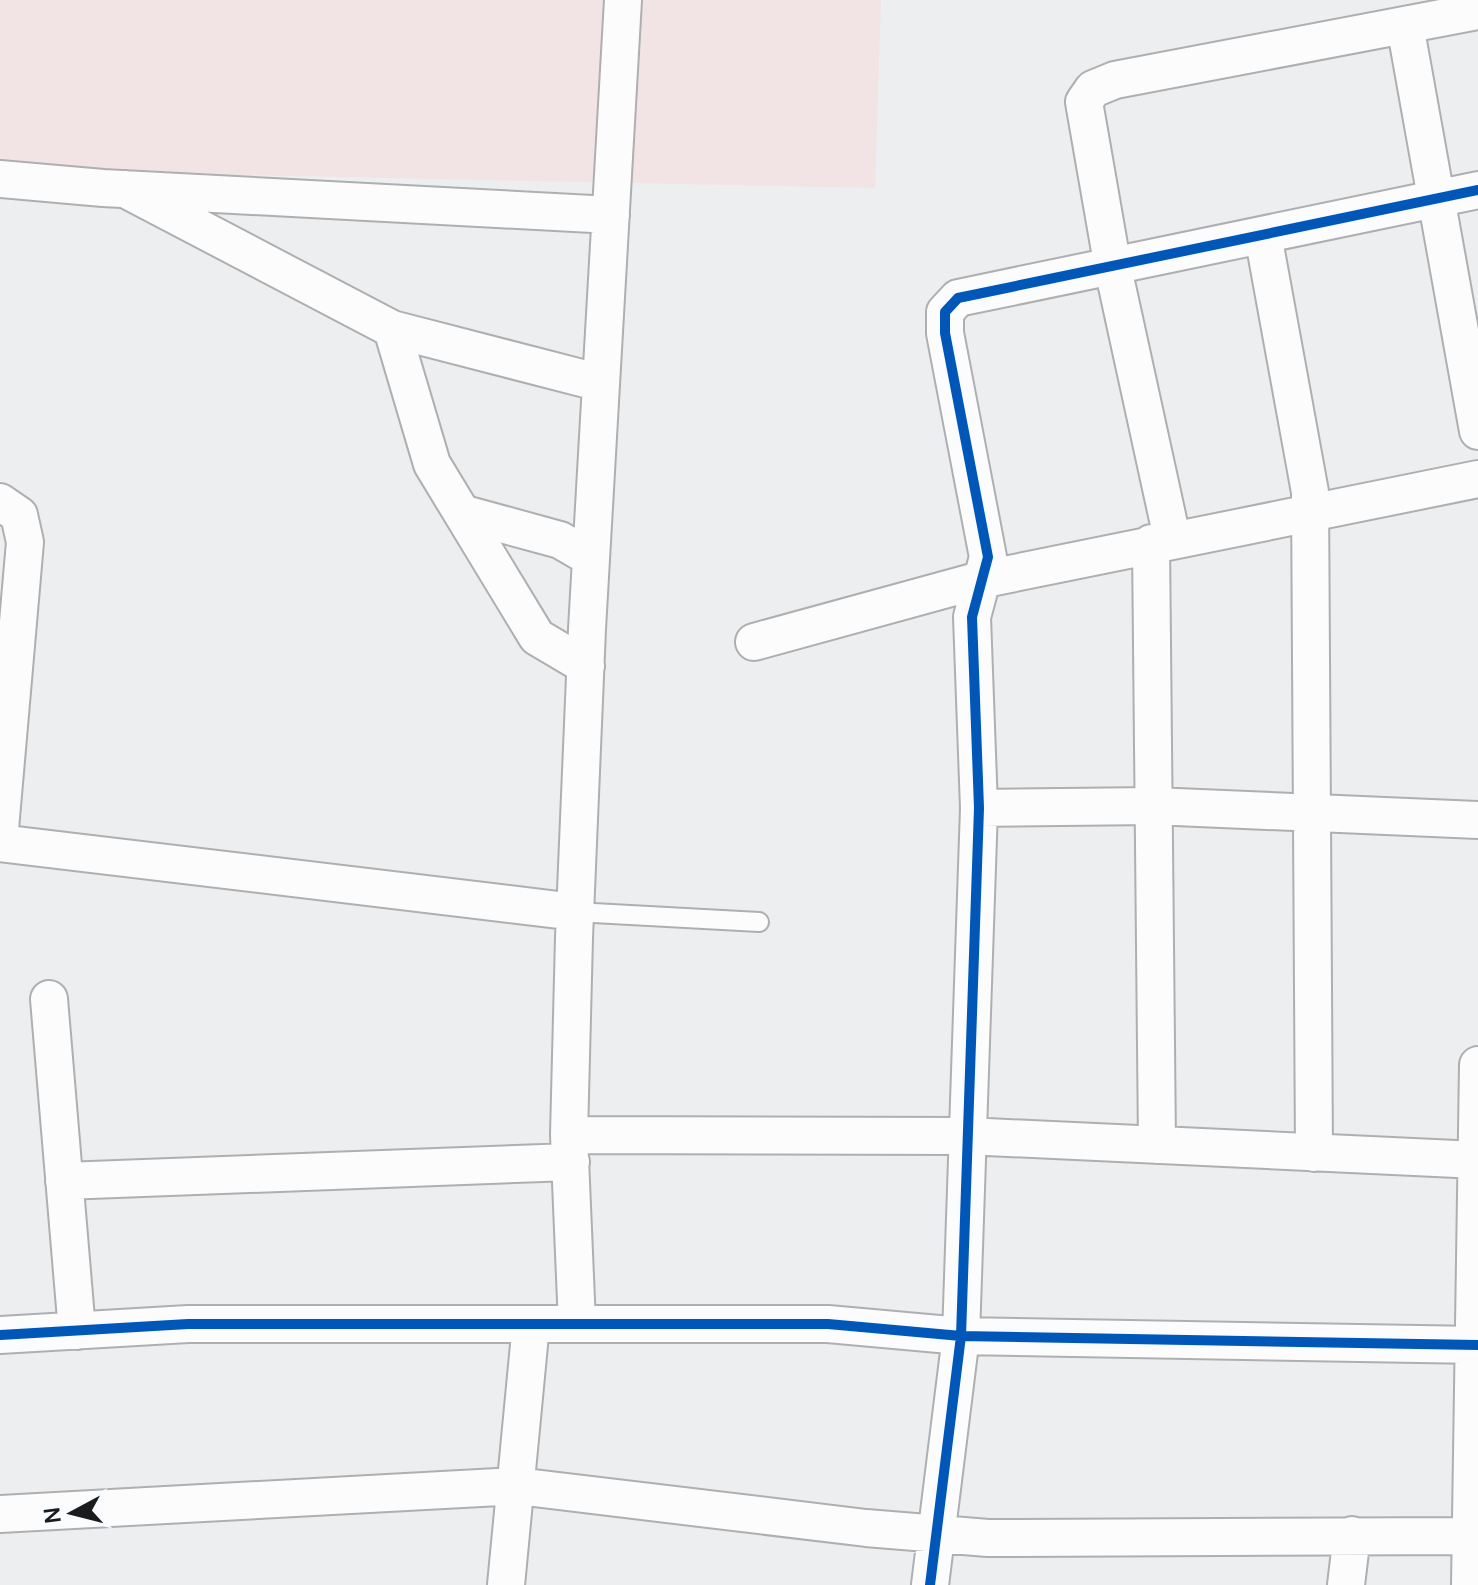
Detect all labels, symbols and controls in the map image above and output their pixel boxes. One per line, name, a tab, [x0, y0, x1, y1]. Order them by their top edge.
north arrow	[32, 1473, 112, 1553]
text: N	[36, 1506, 68, 1525]

